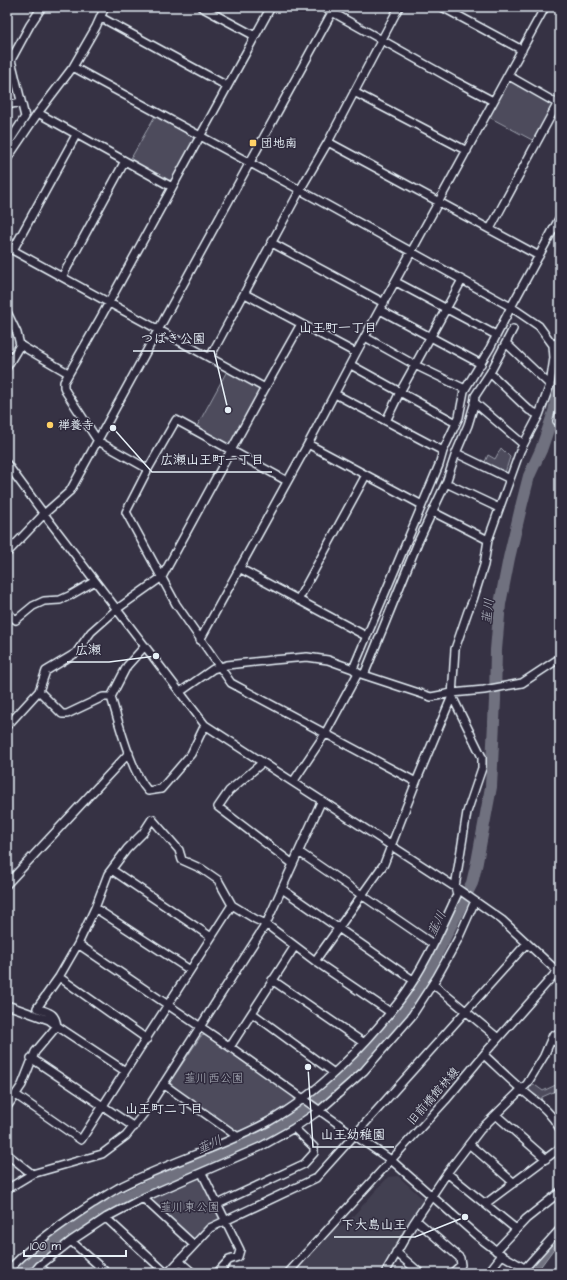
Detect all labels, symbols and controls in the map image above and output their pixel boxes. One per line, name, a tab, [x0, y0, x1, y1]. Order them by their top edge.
place label: 団地南	[261, 135, 297, 152]
marker: 団地南	[248, 138, 258, 148]
district label: 山王町一丁目	[299, 319, 377, 337]
callout: つばき公園	[133, 326, 214, 351]
text: つばき公園	[140, 330, 206, 348]
place label: 禅養寺	[58, 417, 94, 434]
marker: 禅養寺	[45, 420, 55, 430]
callout: 広瀬山王町一丁目	[152, 447, 272, 472]
text: 広瀬山王町一丁目	[160, 451, 264, 469]
water label: 韮川	[478, 597, 498, 625]
callout: 広瀬	[67, 637, 109, 662]
text: 広瀬	[75, 641, 101, 659]
water label: 韮川	[423, 908, 451, 939]
street label: 旧前橋館林線	[403, 1064, 463, 1129]
park label: 韮川西公園	[184, 1070, 244, 1087]
district label: 山王町二丁目	[125, 1100, 203, 1118]
callout: 山王幼稚園	[313, 1122, 394, 1147]
text: 山王幼稚園	[320, 1126, 386, 1144]
water label: 韮川	[194, 1131, 225, 1158]
park label: 韮川東公園	[160, 1199, 220, 1216]
callout: 下大島山王	[334, 1212, 415, 1237]
text: 下大島山王	[341, 1216, 407, 1234]
scale bar	[24, 1232, 126, 1258]
text: 100 m	[30, 1238, 61, 1255]

